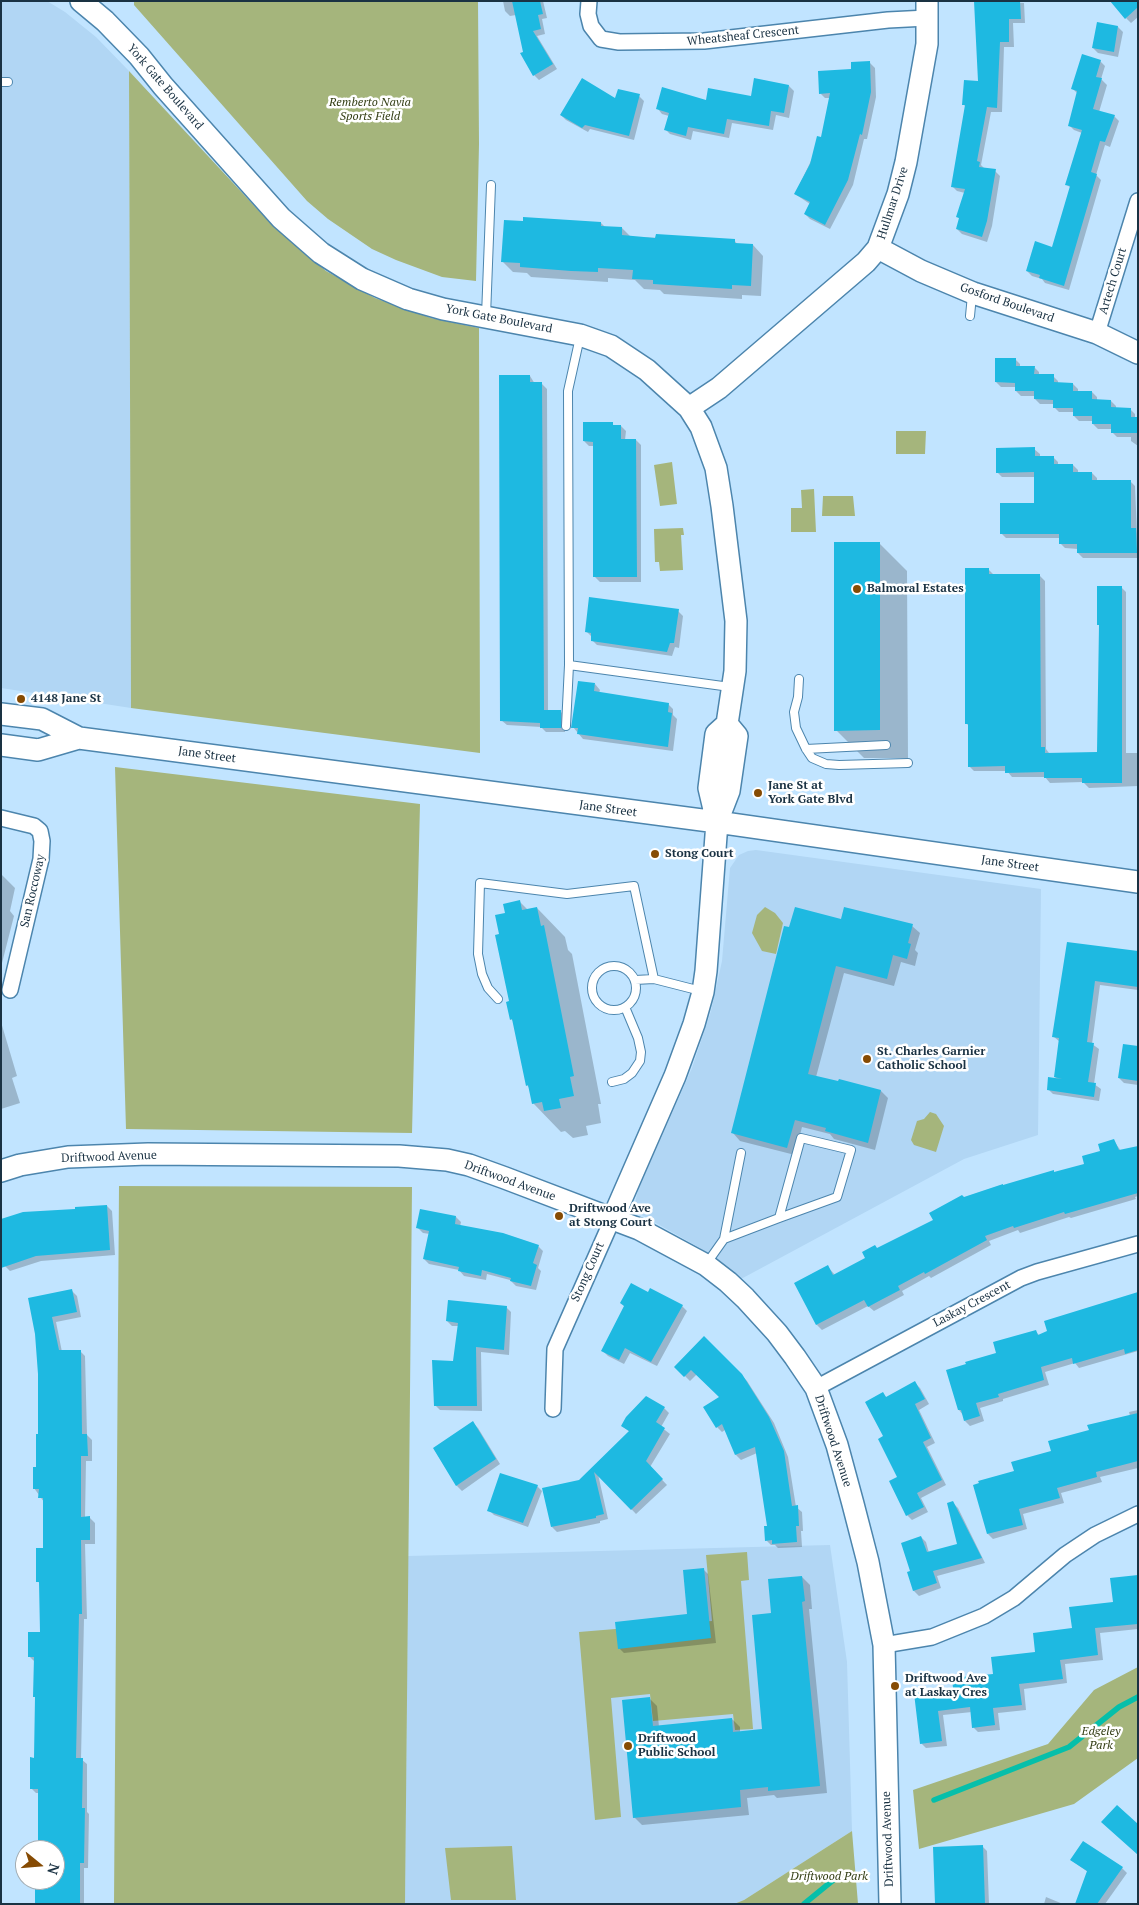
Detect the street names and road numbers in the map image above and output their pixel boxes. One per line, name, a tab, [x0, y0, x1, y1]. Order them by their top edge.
street label: Wheatsheaf Crescent	[686, 23, 800, 49]
street label: York Gate Boulevard	[124, 41, 206, 133]
street label: Hullmar Drive	[875, 165, 911, 241]
street label: Artech Court	[1096, 246, 1130, 316]
street label: Gosford Boulevard	[958, 280, 1056, 326]
street label: York Gate Boulevard	[444, 302, 554, 336]
street label: Jane Street	[177, 744, 237, 766]
street label: Jane Street	[578, 798, 638, 820]
street label: San Roccoway	[18, 853, 48, 929]
street label: Jane Street	[980, 853, 1040, 875]
street label: Driftwood Avenue	[61, 1148, 157, 1166]
street label: Driftwood Avenue	[462, 1158, 558, 1204]
street label: Stong Court	[568, 1240, 608, 1304]
street label: Laskay Crescent	[931, 1278, 1013, 1330]
street label: Driftwood Avenue	[811, 1393, 855, 1489]
street label: Driftwood Avenue	[879, 1791, 897, 1887]

